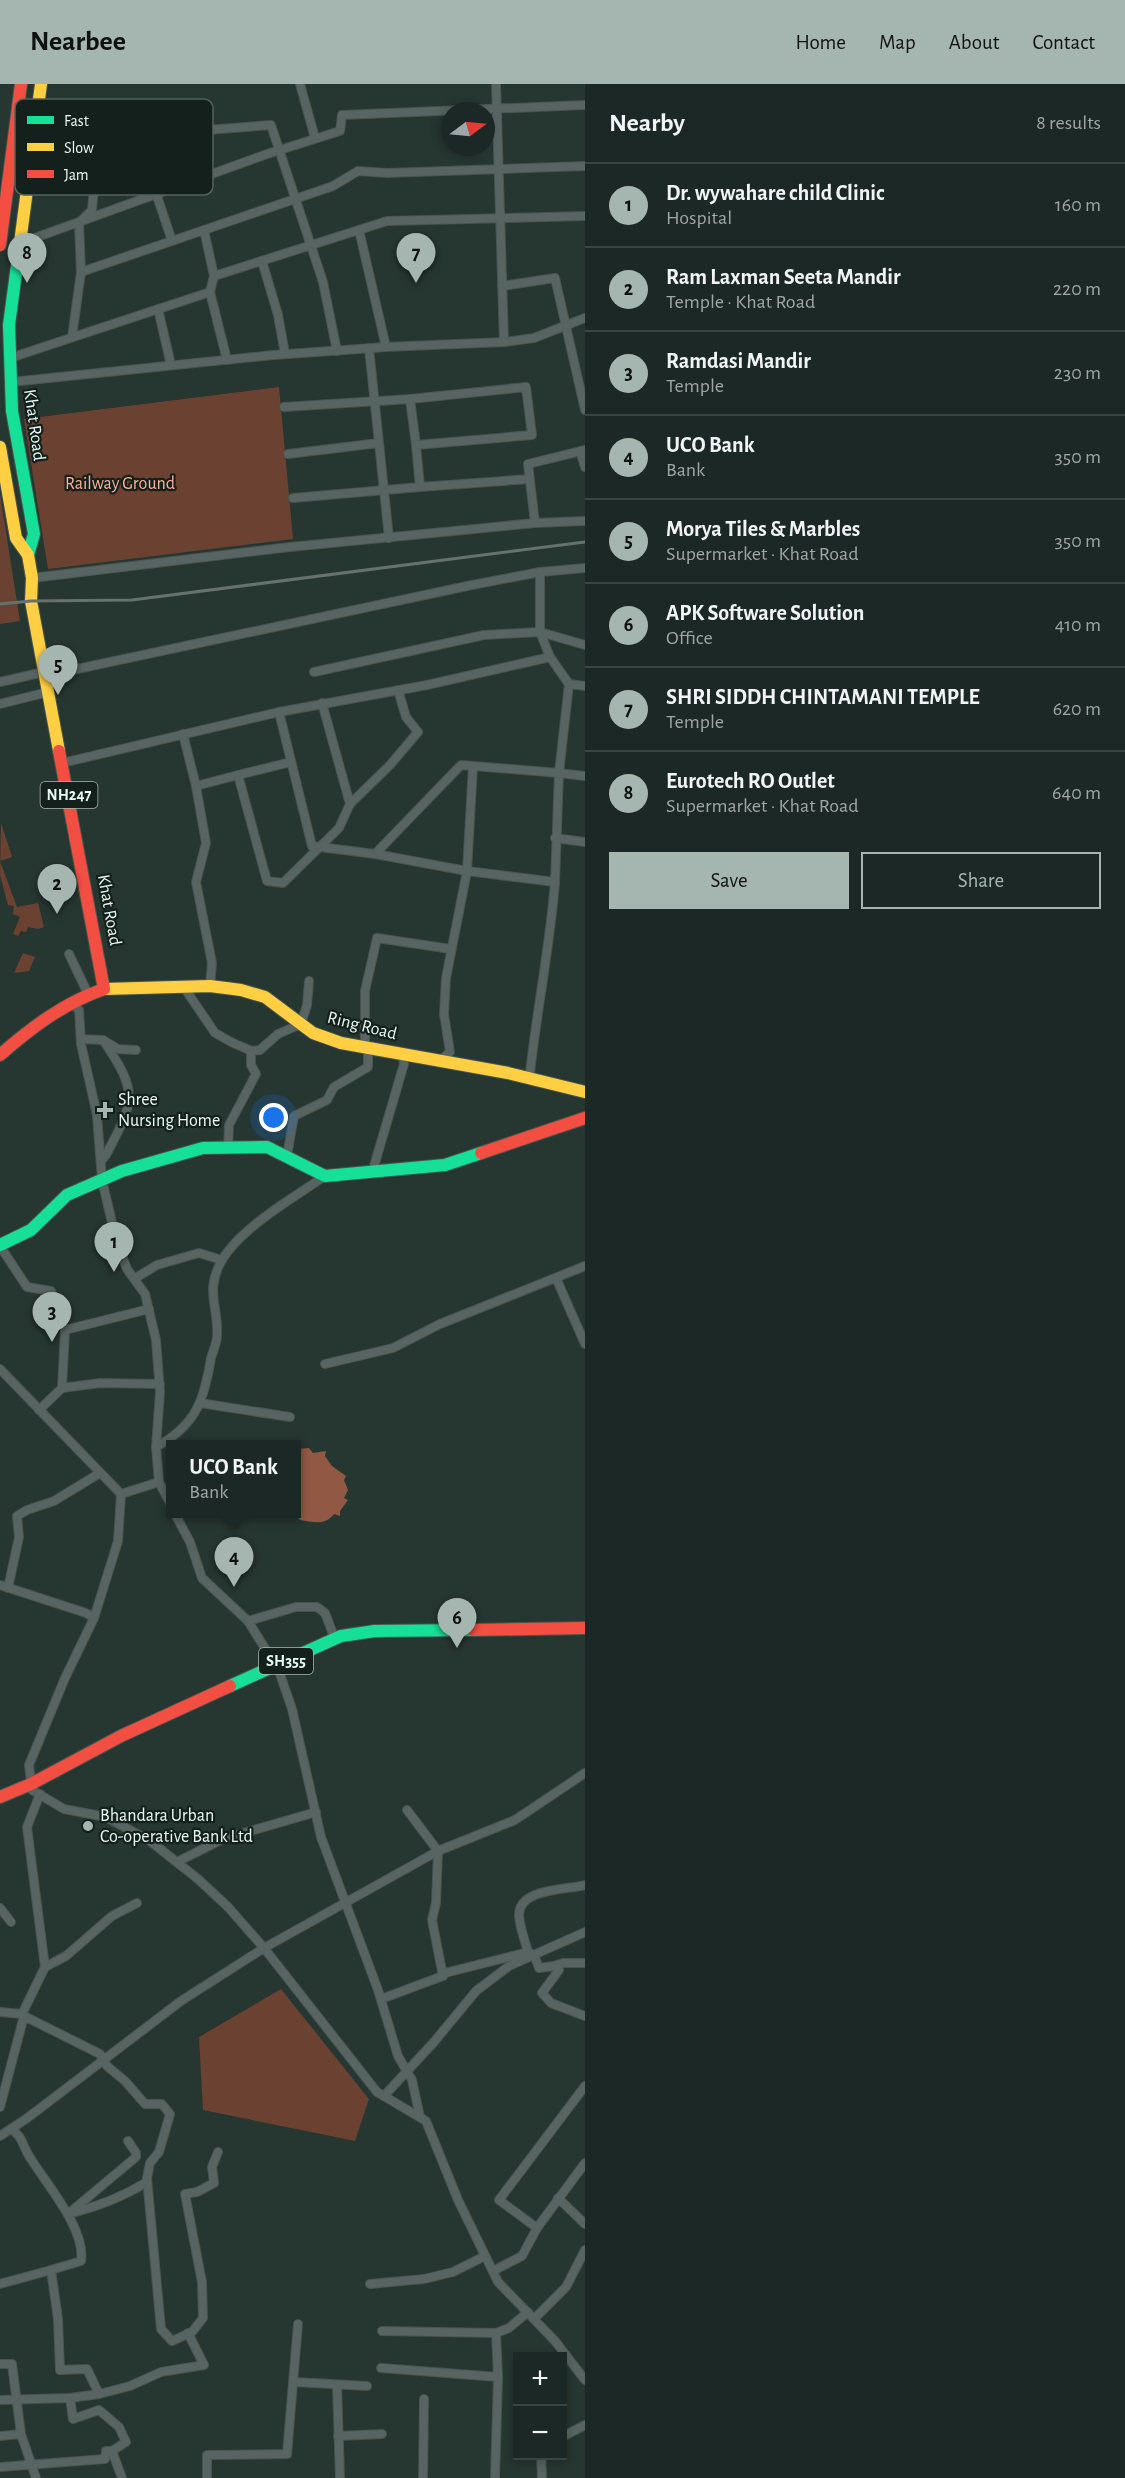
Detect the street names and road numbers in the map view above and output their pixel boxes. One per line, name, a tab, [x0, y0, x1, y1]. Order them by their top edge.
street label: Khat Road	[20, 388, 48, 462]
road number: NH247	[40, 782, 98, 808]
street label: Khat Road	[94, 873, 124, 947]
street label: Ring Road	[325, 1009, 399, 1043]
road number: SH355	[259, 1648, 313, 1674]

